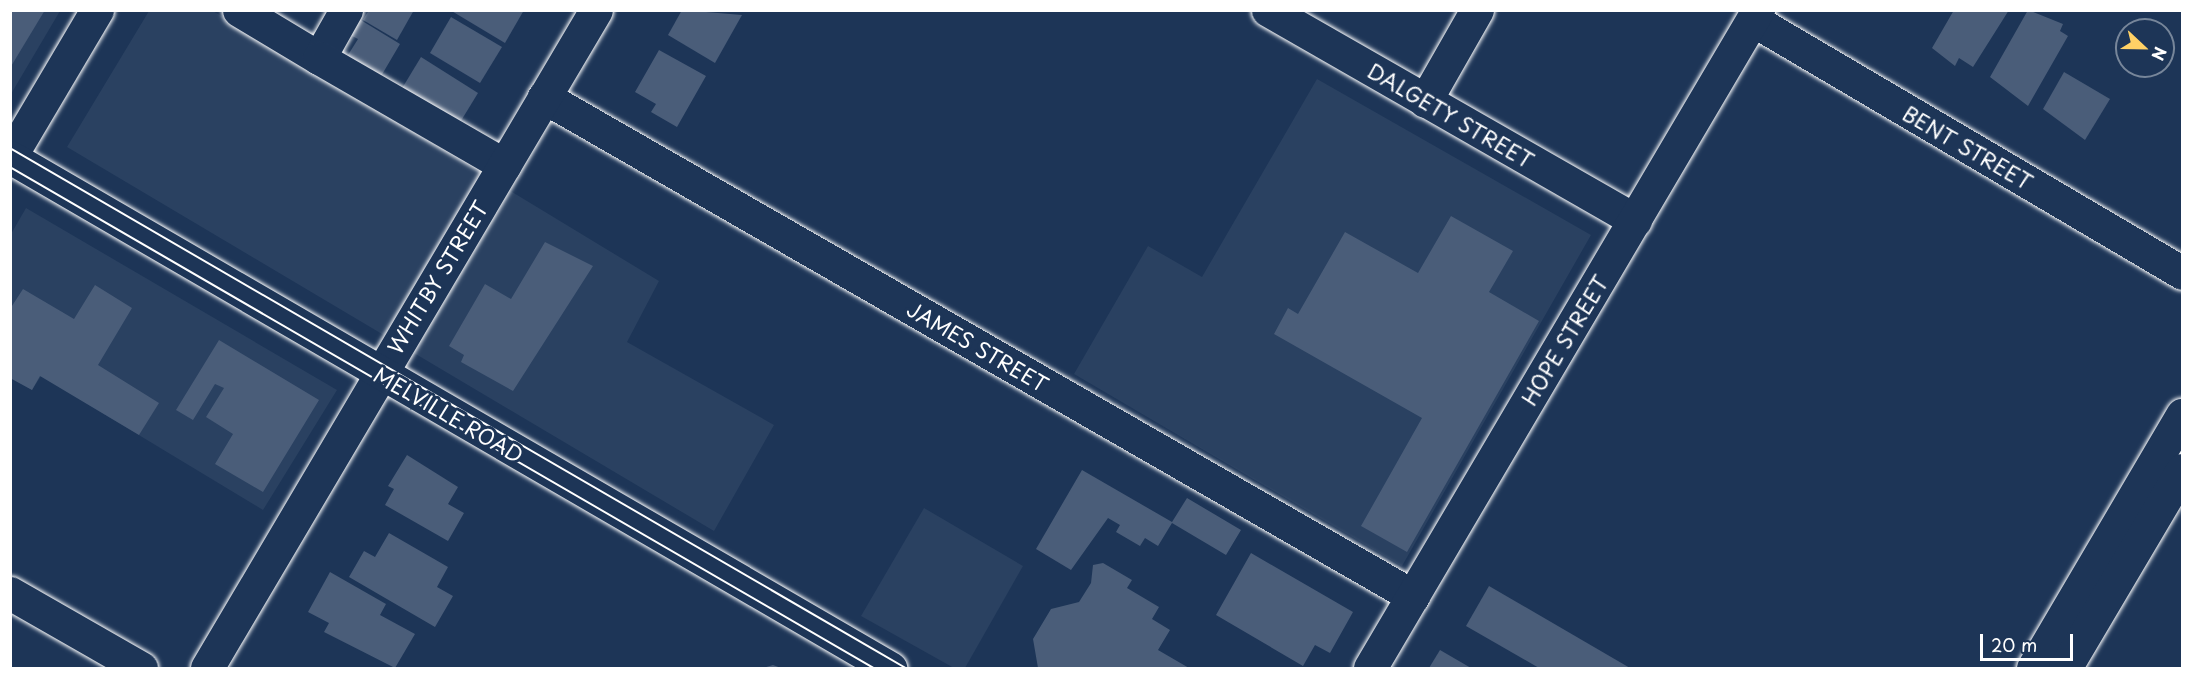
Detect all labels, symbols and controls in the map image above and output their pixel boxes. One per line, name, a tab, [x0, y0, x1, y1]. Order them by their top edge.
north arrow	[2115, 18, 2175, 78]
text: N	[2146, 44, 2173, 64]
street label: DALGETY STREET	[1362, 57, 1540, 173]
street label: BENT STREET	[1898, 99, 2038, 195]
street label: WHITBY STREET	[381, 195, 493, 359]
street label: HOPE STREET	[1515, 270, 1613, 410]
street label: JAMES STREET	[901, 294, 1055, 398]
street label: MELVILLE ROAD	[369, 360, 529, 468]
scale bar	[1983, 622, 2076, 660]
text: 20 m	[1991, 631, 2037, 658]

